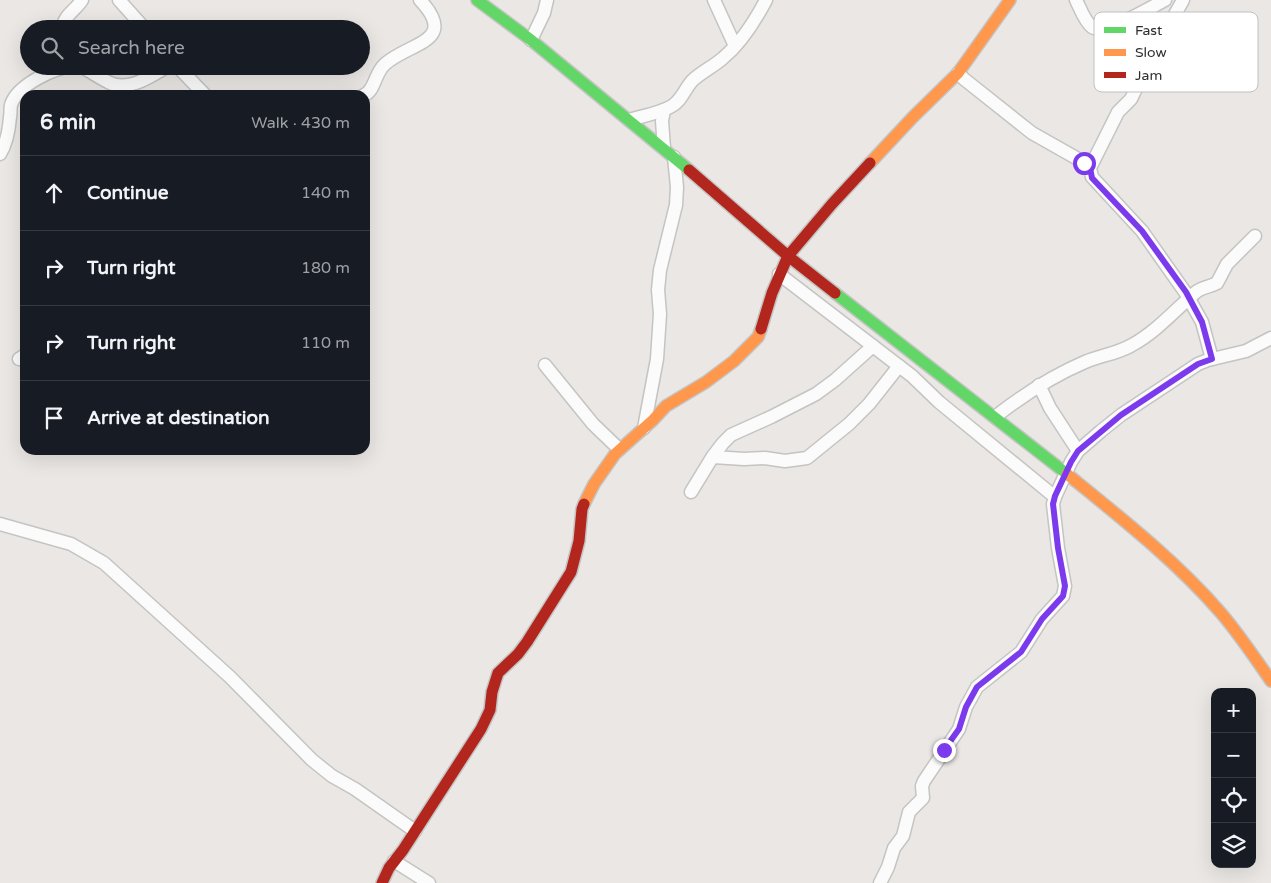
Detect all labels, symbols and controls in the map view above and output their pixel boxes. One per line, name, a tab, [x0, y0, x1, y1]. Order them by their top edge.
legend	[1094, 12, 1258, 92]
search box	[20, 20, 370, 75]
text: Fast	[1135, 22, 1163, 39]
icon: search	[38, 34, 66, 62]
text: Search here	[78, 37, 185, 59]
text: Slow	[1135, 44, 1167, 61]
text: Jam	[1135, 67, 1162, 84]
text: 6 min	[40, 110, 96, 135]
text: Walk · 430 m	[251, 113, 350, 133]
route start	[1073, 152, 1096, 175]
icon: ahead	[40, 179, 68, 207]
text: Continue	[87, 182, 169, 204]
text: 140 m	[301, 183, 350, 203]
icon: right	[40, 254, 68, 282]
text: Turn right	[87, 257, 175, 279]
text: 180 m	[301, 258, 350, 278]
icon: right	[40, 329, 68, 357]
text: Turn right	[87, 332, 175, 354]
text: 110 m	[301, 333, 350, 353]
icon: arrive	[40, 404, 68, 432]
text: Arrive at destination	[87, 407, 270, 429]
map controls	[1211, 688, 1256, 868]
button: +	[1211, 688, 1256, 733]
button: −	[1211, 733, 1256, 778]
route end	[933, 739, 956, 762]
button: locate	[1211, 778, 1256, 823]
button: layers	[1211, 823, 1256, 868]

